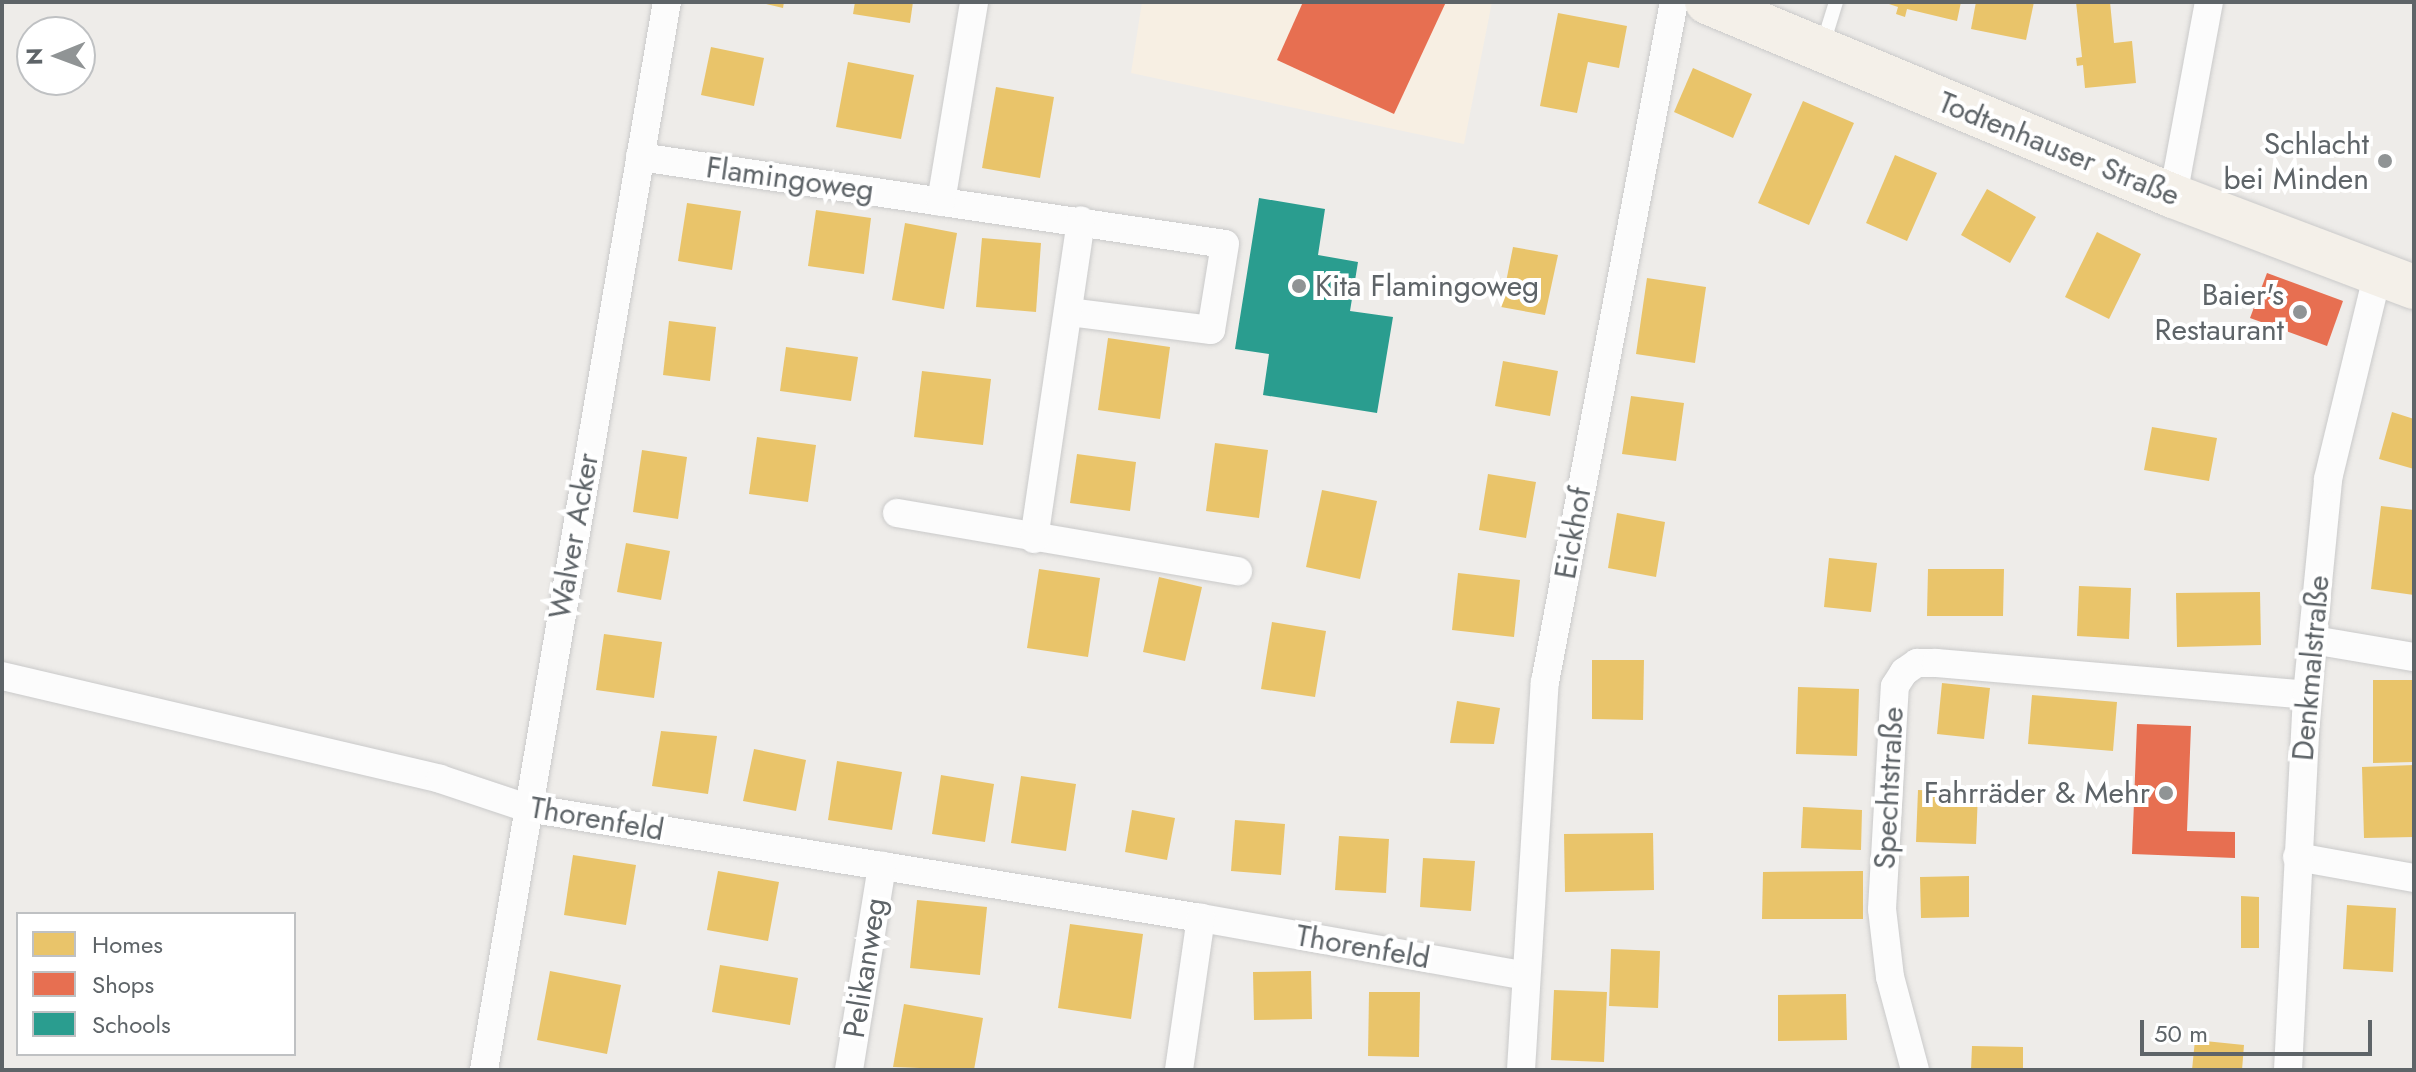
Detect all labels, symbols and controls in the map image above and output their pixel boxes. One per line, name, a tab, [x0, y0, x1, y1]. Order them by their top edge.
north arrow	[16, 16, 96, 96]
text: N	[18, 47, 50, 65]
street label: Todtenhauser Straße	[1933, 84, 2185, 214]
place label: Schlacht bei Minden	[2224, 126, 2369, 196]
street label: Flamingoweg	[704, 149, 876, 209]
marker: Schlacht bei Minden	[2376, 152, 2394, 170]
place label: Kita Flamingoweg	[1315, 268, 1539, 304]
marker: Kita Flamingoweg	[1290, 277, 1308, 295]
place label: Baier's Restaurant	[2155, 277, 2284, 348]
marker: Baier's Restaurant	[2291, 303, 2309, 321]
street label: Walver Acker	[542, 450, 606, 622]
street label: Eickhof	[1547, 484, 1599, 582]
street label: Denkmalstraße	[2285, 574, 2337, 762]
street label: Spechtstraße	[1867, 706, 1911, 870]
place label: Fahrräder & Mehr	[1924, 775, 2150, 811]
marker: Fahrräder & Mehr	[2157, 784, 2175, 802]
street label: Thorenfeld	[527, 790, 667, 848]
street label: Pelikanweg	[836, 895, 894, 1041]
legend	[16, 912, 296, 1056]
street label: Thorenfeld	[1293, 918, 1433, 976]
text: Homes	[92, 927, 163, 962]
text: Shops	[92, 967, 154, 1002]
scale bar	[2144, 1004, 2376, 1054]
text: Schools	[92, 1007, 171, 1042]
text: 50 m	[2154, 1016, 2208, 1051]

